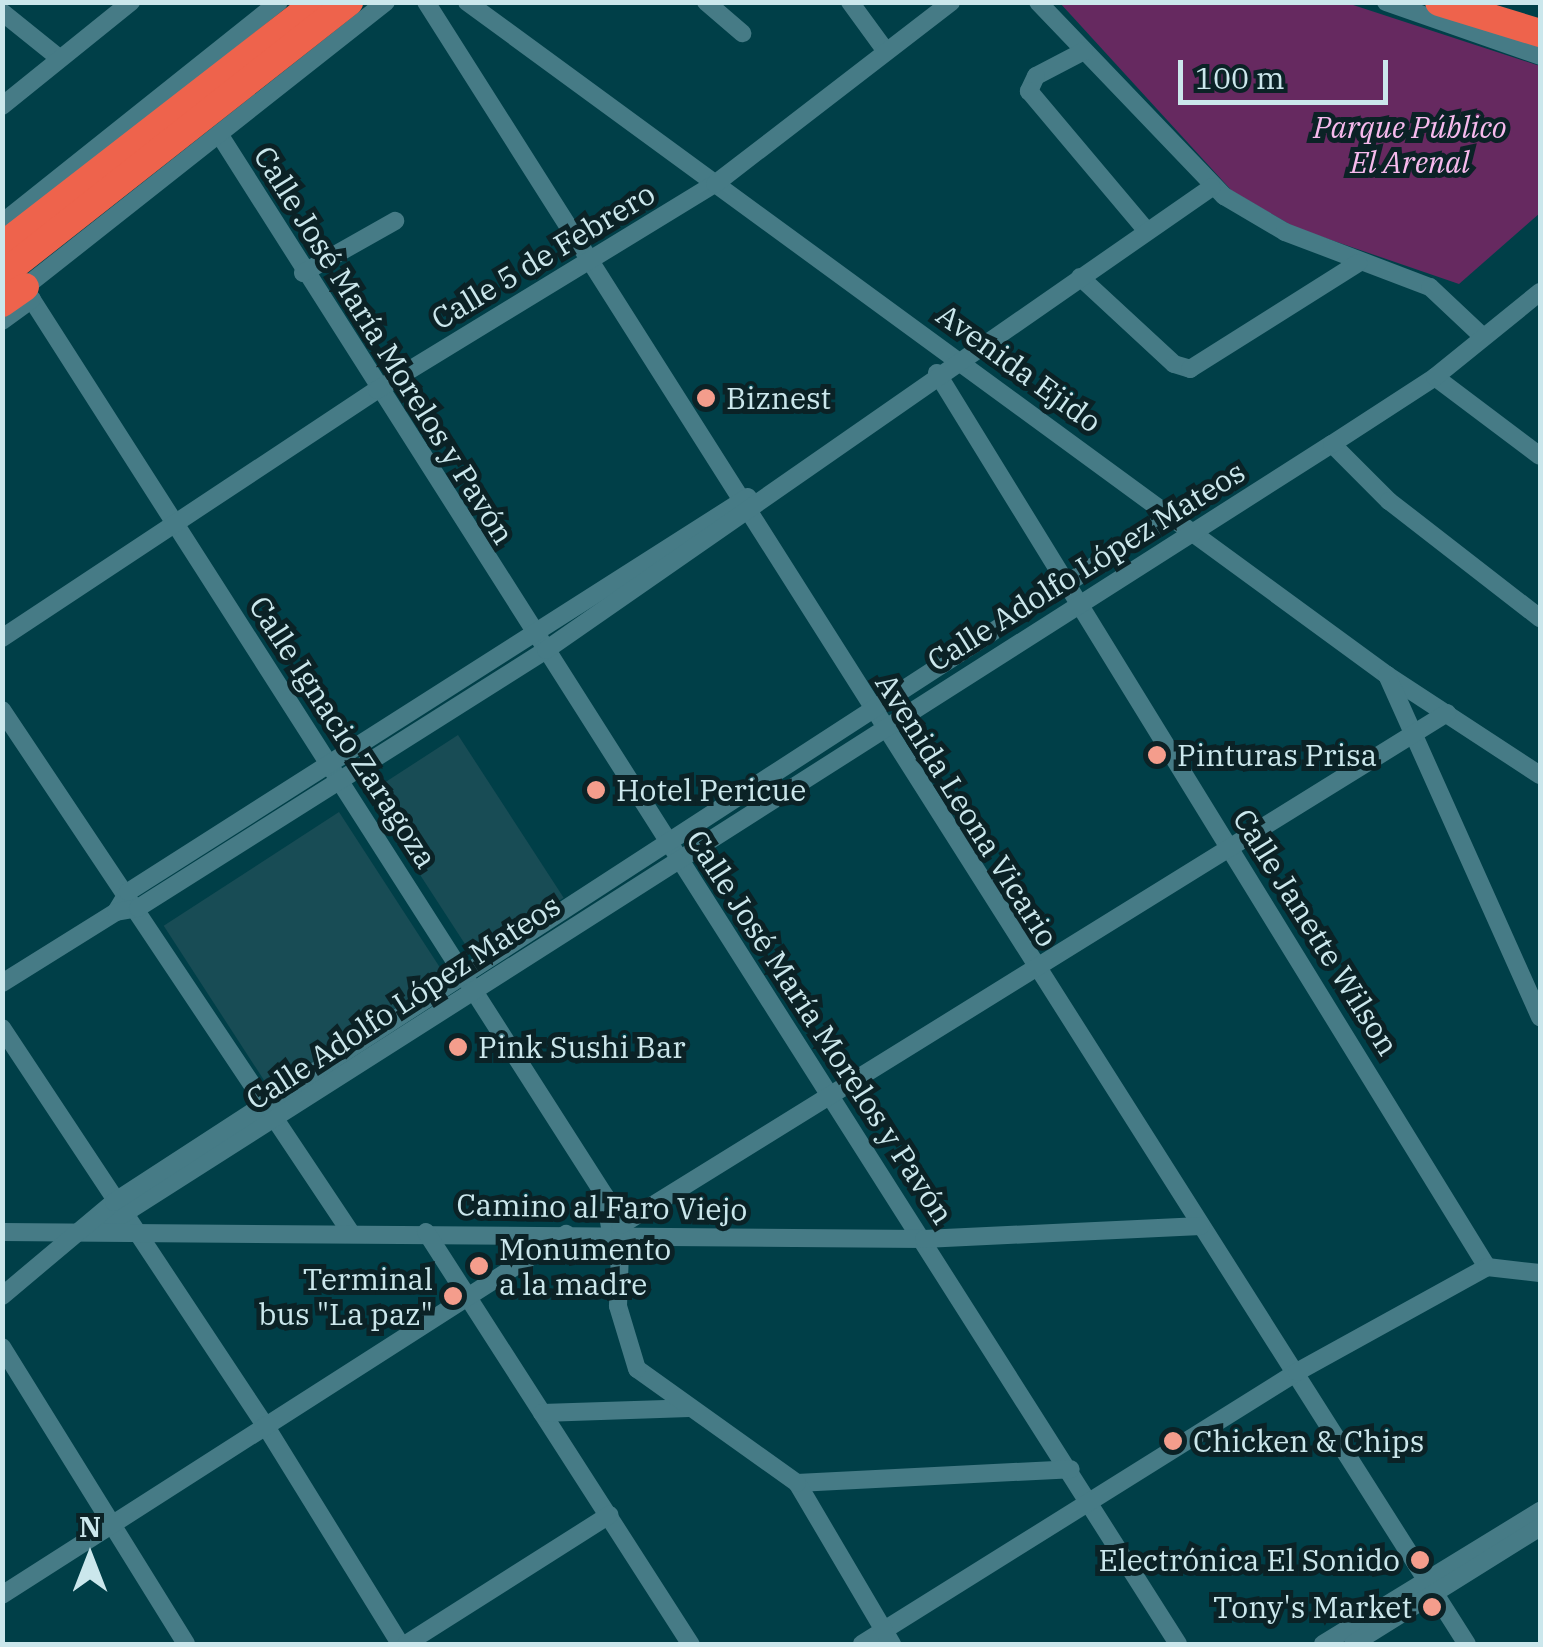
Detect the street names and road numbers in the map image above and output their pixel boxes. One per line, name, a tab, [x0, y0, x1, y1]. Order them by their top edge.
street label: Calle José María Morelos y Pavón	[246, 139, 522, 551]
street label: Calle 5 de Febrero	[425, 175, 661, 337]
street label: Avenida Ejido	[930, 296, 1108, 440]
street label: Calle Adolfo López Mateos	[921, 453, 1251, 679]
street label: Calle Ignacio Zaragoza	[242, 589, 444, 875]
street label: Avenida Leona Vicario	[868, 667, 1066, 953]
street label: Calle Janette Wilson	[1226, 802, 1406, 1062]
street label: Calle José María Morelos y Pavón	[679, 823, 961, 1231]
street label: Calle Adolfo López Mateos	[239, 887, 567, 1117]
street label: Camino al Faro Viejo	[456, 1186, 748, 1228]

